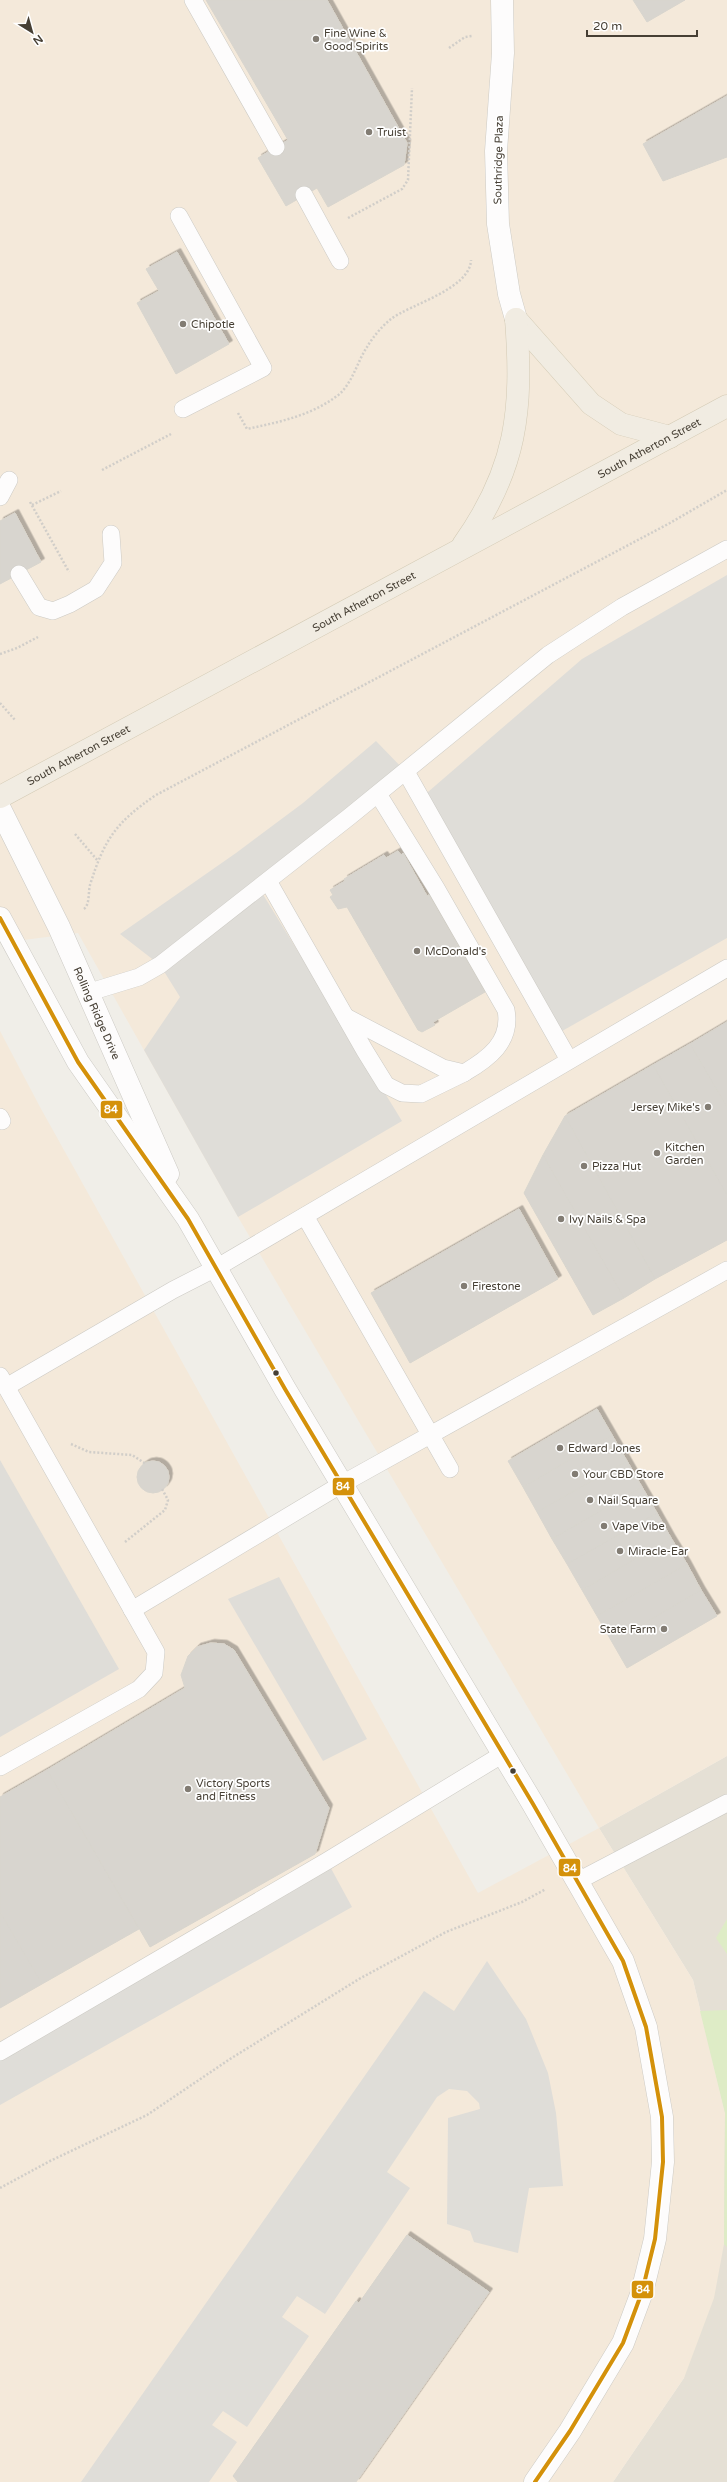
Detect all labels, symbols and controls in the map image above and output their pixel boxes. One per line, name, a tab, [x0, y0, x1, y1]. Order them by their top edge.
north arrow	[12, 12, 52, 52]
scale bar	[587, 12, 697, 38]
text: 20 m	[593, 19, 622, 33]
place label: Fine Wine & Good Spirits	[324, 27, 388, 53]
text: N	[30, 32, 45, 47]
marker: Fine Wine & Good Spirits	[311, 34, 321, 44]
street label: Southridge Plaza	[491, 115, 506, 205]
place label: Truist	[377, 126, 406, 139]
marker: Truist	[364, 127, 374, 137]
place label: Chipotle	[191, 318, 235, 331]
marker: Chipotle	[178, 319, 188, 329]
street label: South Atherton Street	[596, 415, 703, 481]
street label: South Atherton Street	[310, 569, 418, 635]
street label: South Atherton Street	[25, 722, 132, 788]
place label: McDonald's	[425, 945, 486, 958]
marker: McDonald's	[412, 946, 422, 956]
street label: Rolling Ridge Drive	[70, 965, 123, 1062]
line badge: 84	[100, 1100, 123, 1119]
place label: Jersey Mike's	[631, 1101, 700, 1114]
marker: Jersey Mike's	[703, 1102, 713, 1112]
text: 84	[104, 1103, 118, 1116]
place label: Kitchen Garden	[665, 1141, 705, 1167]
marker: Kitchen Garden	[652, 1148, 662, 1158]
place label: Pizza Hut	[592, 1160, 641, 1173]
marker: Pizza Hut	[579, 1161, 589, 1171]
place label: Ivy Nails & Spa	[569, 1213, 646, 1226]
marker: Ivy Nails & Spa	[556, 1214, 566, 1224]
place label: Firestone	[472, 1280, 521, 1293]
marker: Firestone	[459, 1281, 469, 1291]
unlabelled marker	[271, 1368, 281, 1378]
place label: Edward Jones	[568, 1442, 641, 1455]
marker: Edward Jones	[555, 1443, 565, 1453]
place label: Your CBD Store	[583, 1468, 664, 1481]
marker: Your CBD Store	[570, 1469, 580, 1479]
line badge: 84	[332, 1477, 355, 1496]
text: 84	[336, 1480, 350, 1493]
place label: Nail Square	[598, 1494, 658, 1507]
marker: Nail Square	[585, 1495, 595, 1505]
place label: Vape Vibe	[612, 1520, 665, 1533]
marker: Vape Vibe	[599, 1521, 609, 1531]
place label: Miracle-Ear	[628, 1545, 689, 1558]
marker: Miracle-Ear	[615, 1546, 625, 1556]
place label: State Farm	[600, 1623, 656, 1636]
marker: State Farm	[659, 1624, 669, 1634]
unlabelled marker	[508, 1766, 518, 1776]
place label: Victory Sports and Fitness	[196, 1777, 270, 1803]
marker: Victory Sports and Fitness	[183, 1784, 193, 1794]
line badge: 84	[558, 1858, 581, 1877]
text: 84	[563, 1862, 577, 1875]
line badge: 84	[631, 2280, 654, 2299]
text: 84	[636, 2283, 650, 2296]

